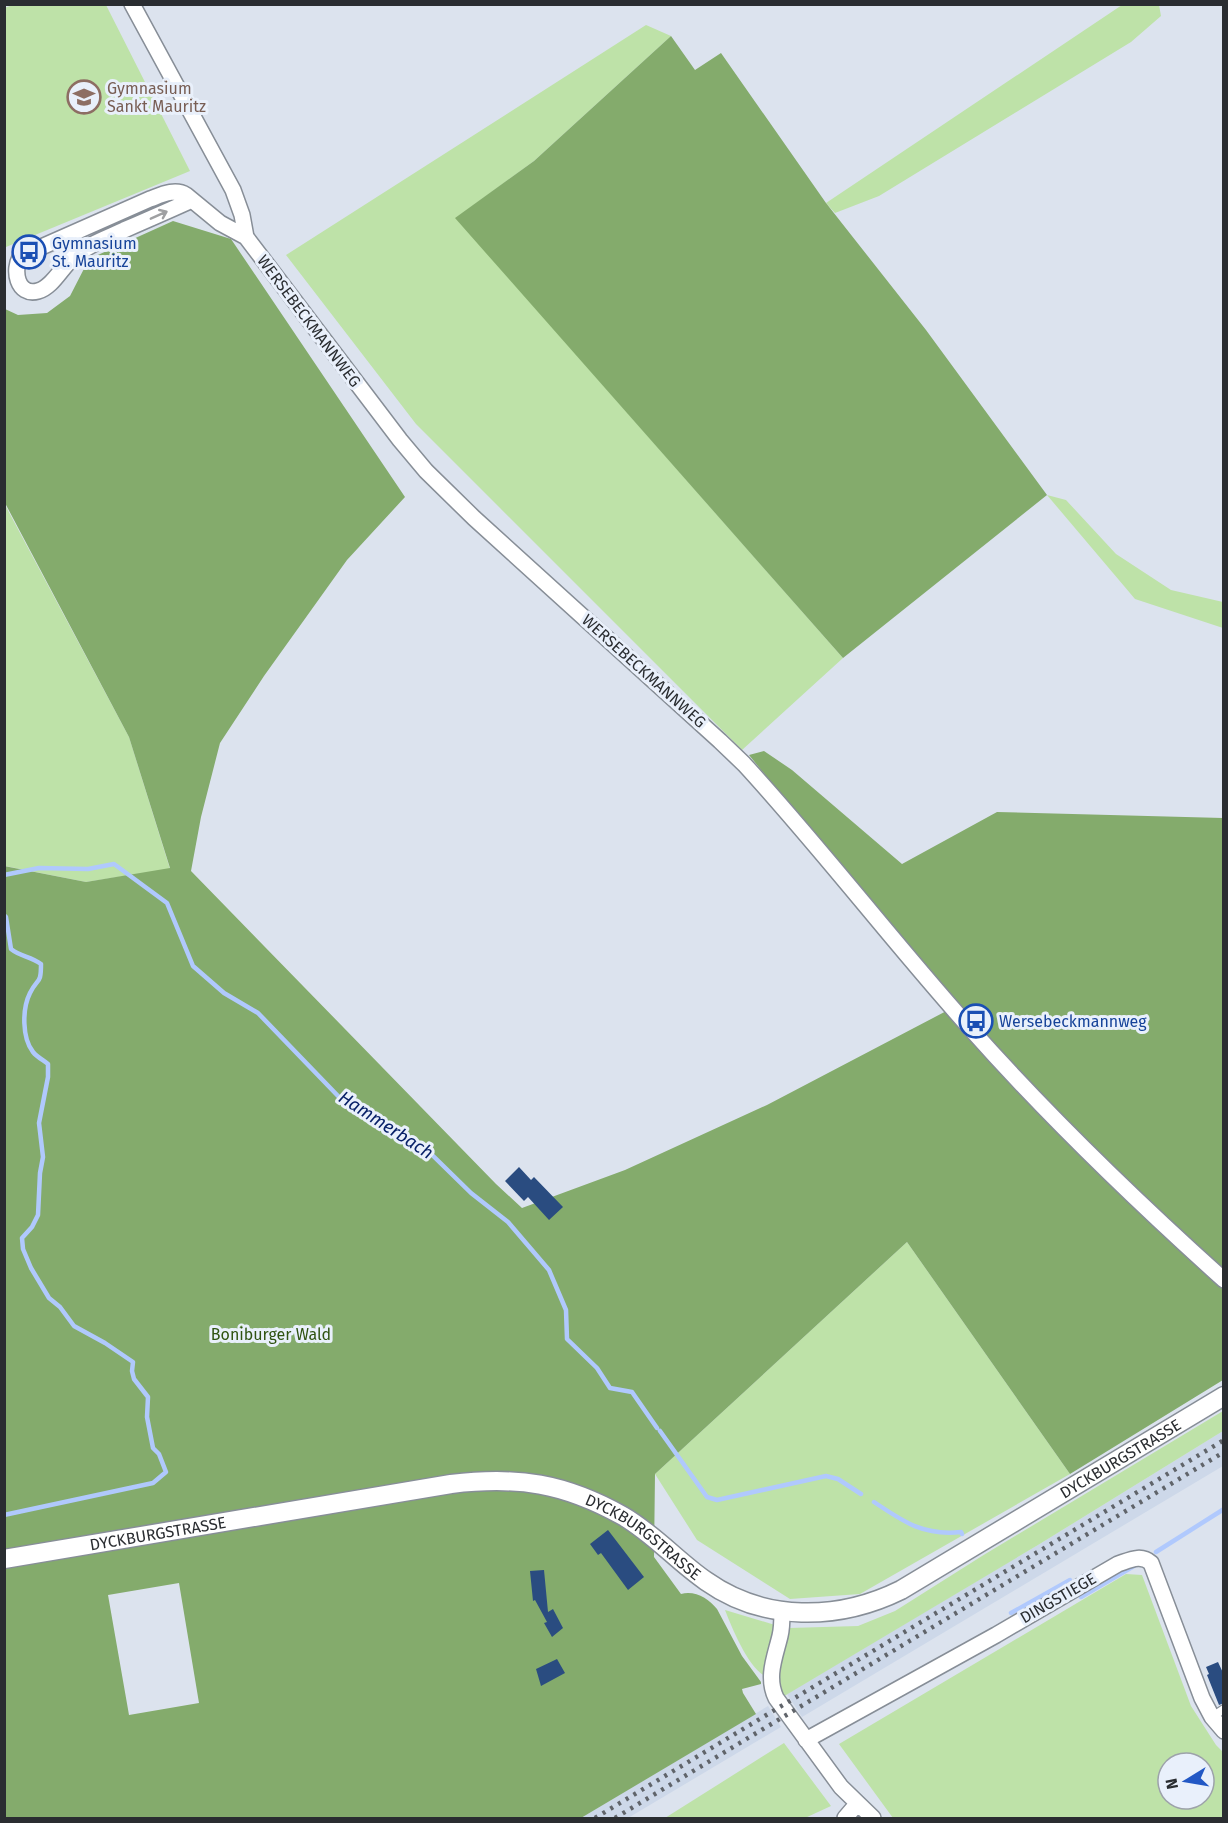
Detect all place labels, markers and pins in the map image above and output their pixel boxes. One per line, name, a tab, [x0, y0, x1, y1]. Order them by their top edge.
school or university icon: Gymnasium Sankt Mauritz	[66, 79, 102, 115]
place label: Gymnasium Sankt Mauritz	[107, 79, 206, 116]
bus stop icon: Gymnasium St. Mauritz	[11, 234, 47, 270]
place label: Gymnasium St. Mauritz	[52, 234, 137, 271]
bus stop icon: Wersebeckmannweg	[958, 1003, 994, 1039]
place label: Wersebeckmannweg	[999, 1012, 1147, 1031]

